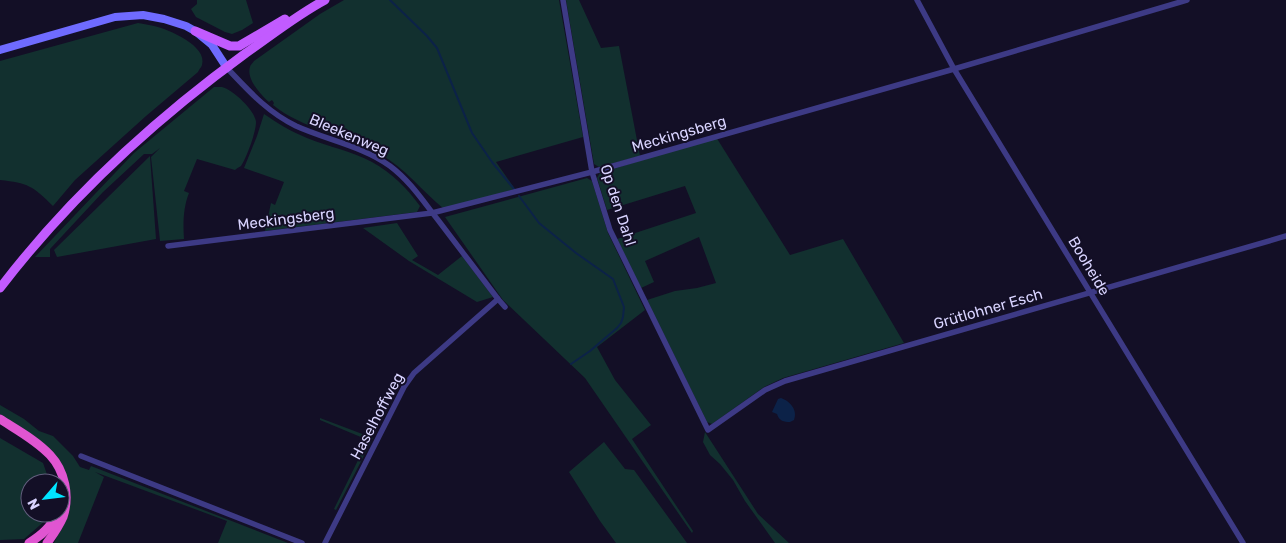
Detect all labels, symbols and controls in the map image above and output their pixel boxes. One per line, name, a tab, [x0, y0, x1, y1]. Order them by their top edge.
street label: Bleekenweg	[307, 110, 391, 160]
street label: Meckingsberg	[630, 112, 728, 156]
street label: Op den Dahl	[596, 162, 640, 248]
street label: Meckingsberg	[237, 204, 335, 234]
street label: Booheide	[1064, 233, 1114, 299]
street label: Grütlohner Esch	[931, 285, 1045, 333]
street label: Haselhoffweg	[347, 369, 407, 463]
north arrow	[20, 473, 70, 523]
text: N	[24, 495, 44, 512]

